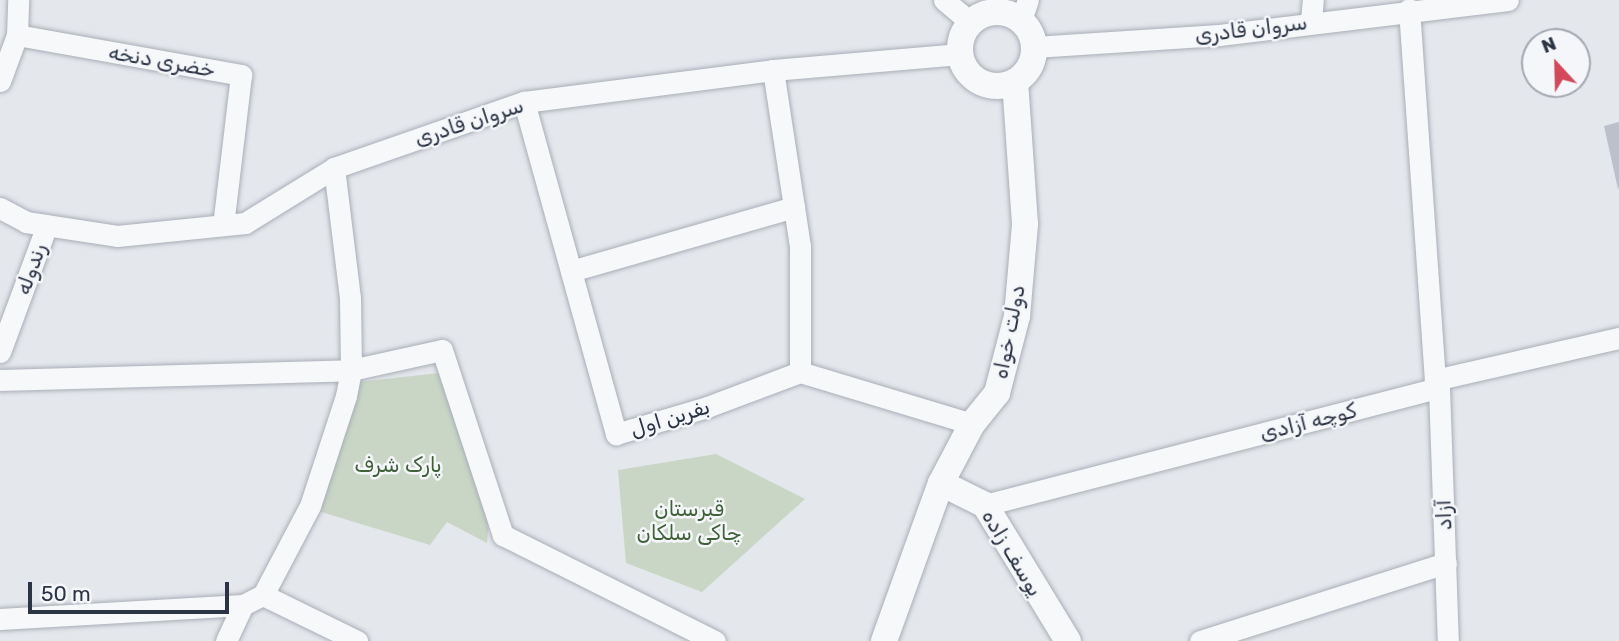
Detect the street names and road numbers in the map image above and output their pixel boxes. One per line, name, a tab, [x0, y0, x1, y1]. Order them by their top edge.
street label: سروان قادری	[1193, 10, 1309, 48]
street label: خضری دنخه	[107, 39, 217, 83]
street label: سروان قادری	[411, 93, 527, 151]
street label: رندوله	[10, 240, 52, 298]
street label: دولت خواه	[988, 283, 1030, 381]
street label: بفرین اول	[627, 394, 713, 442]
street label: کوچه آزادی	[1257, 398, 1359, 446]
street label: آزاد	[1431, 499, 1457, 531]
street label: یوسف زاده	[976, 505, 1048, 601]

